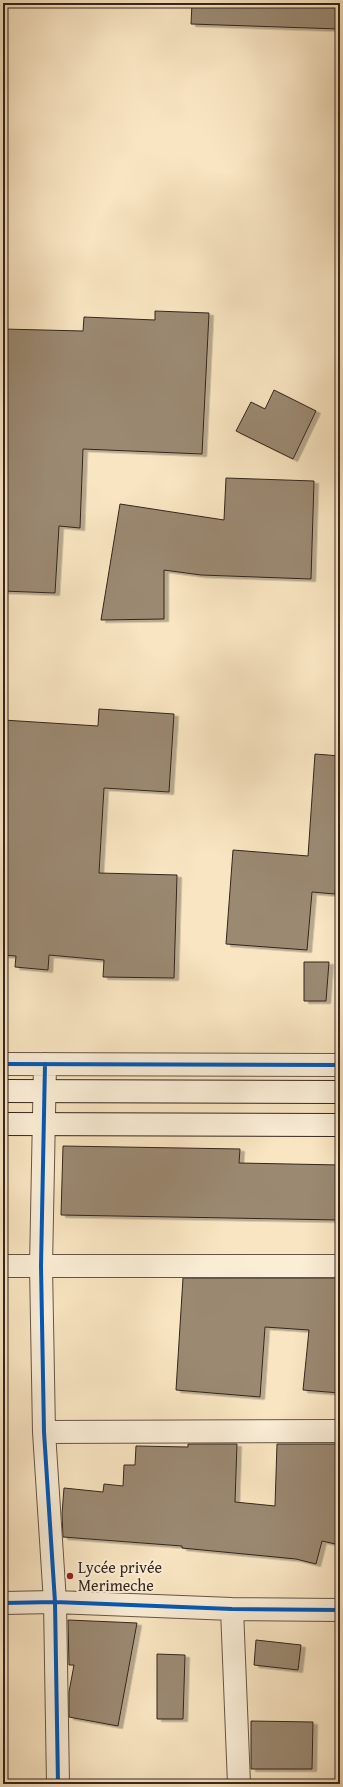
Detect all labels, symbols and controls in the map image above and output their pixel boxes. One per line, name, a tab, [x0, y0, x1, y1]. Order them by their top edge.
place label: Lycée privée Merimeche	[78, 1555, 162, 1597]
marker: Lycée privée Merimeche	[65, 1571, 75, 1581]

